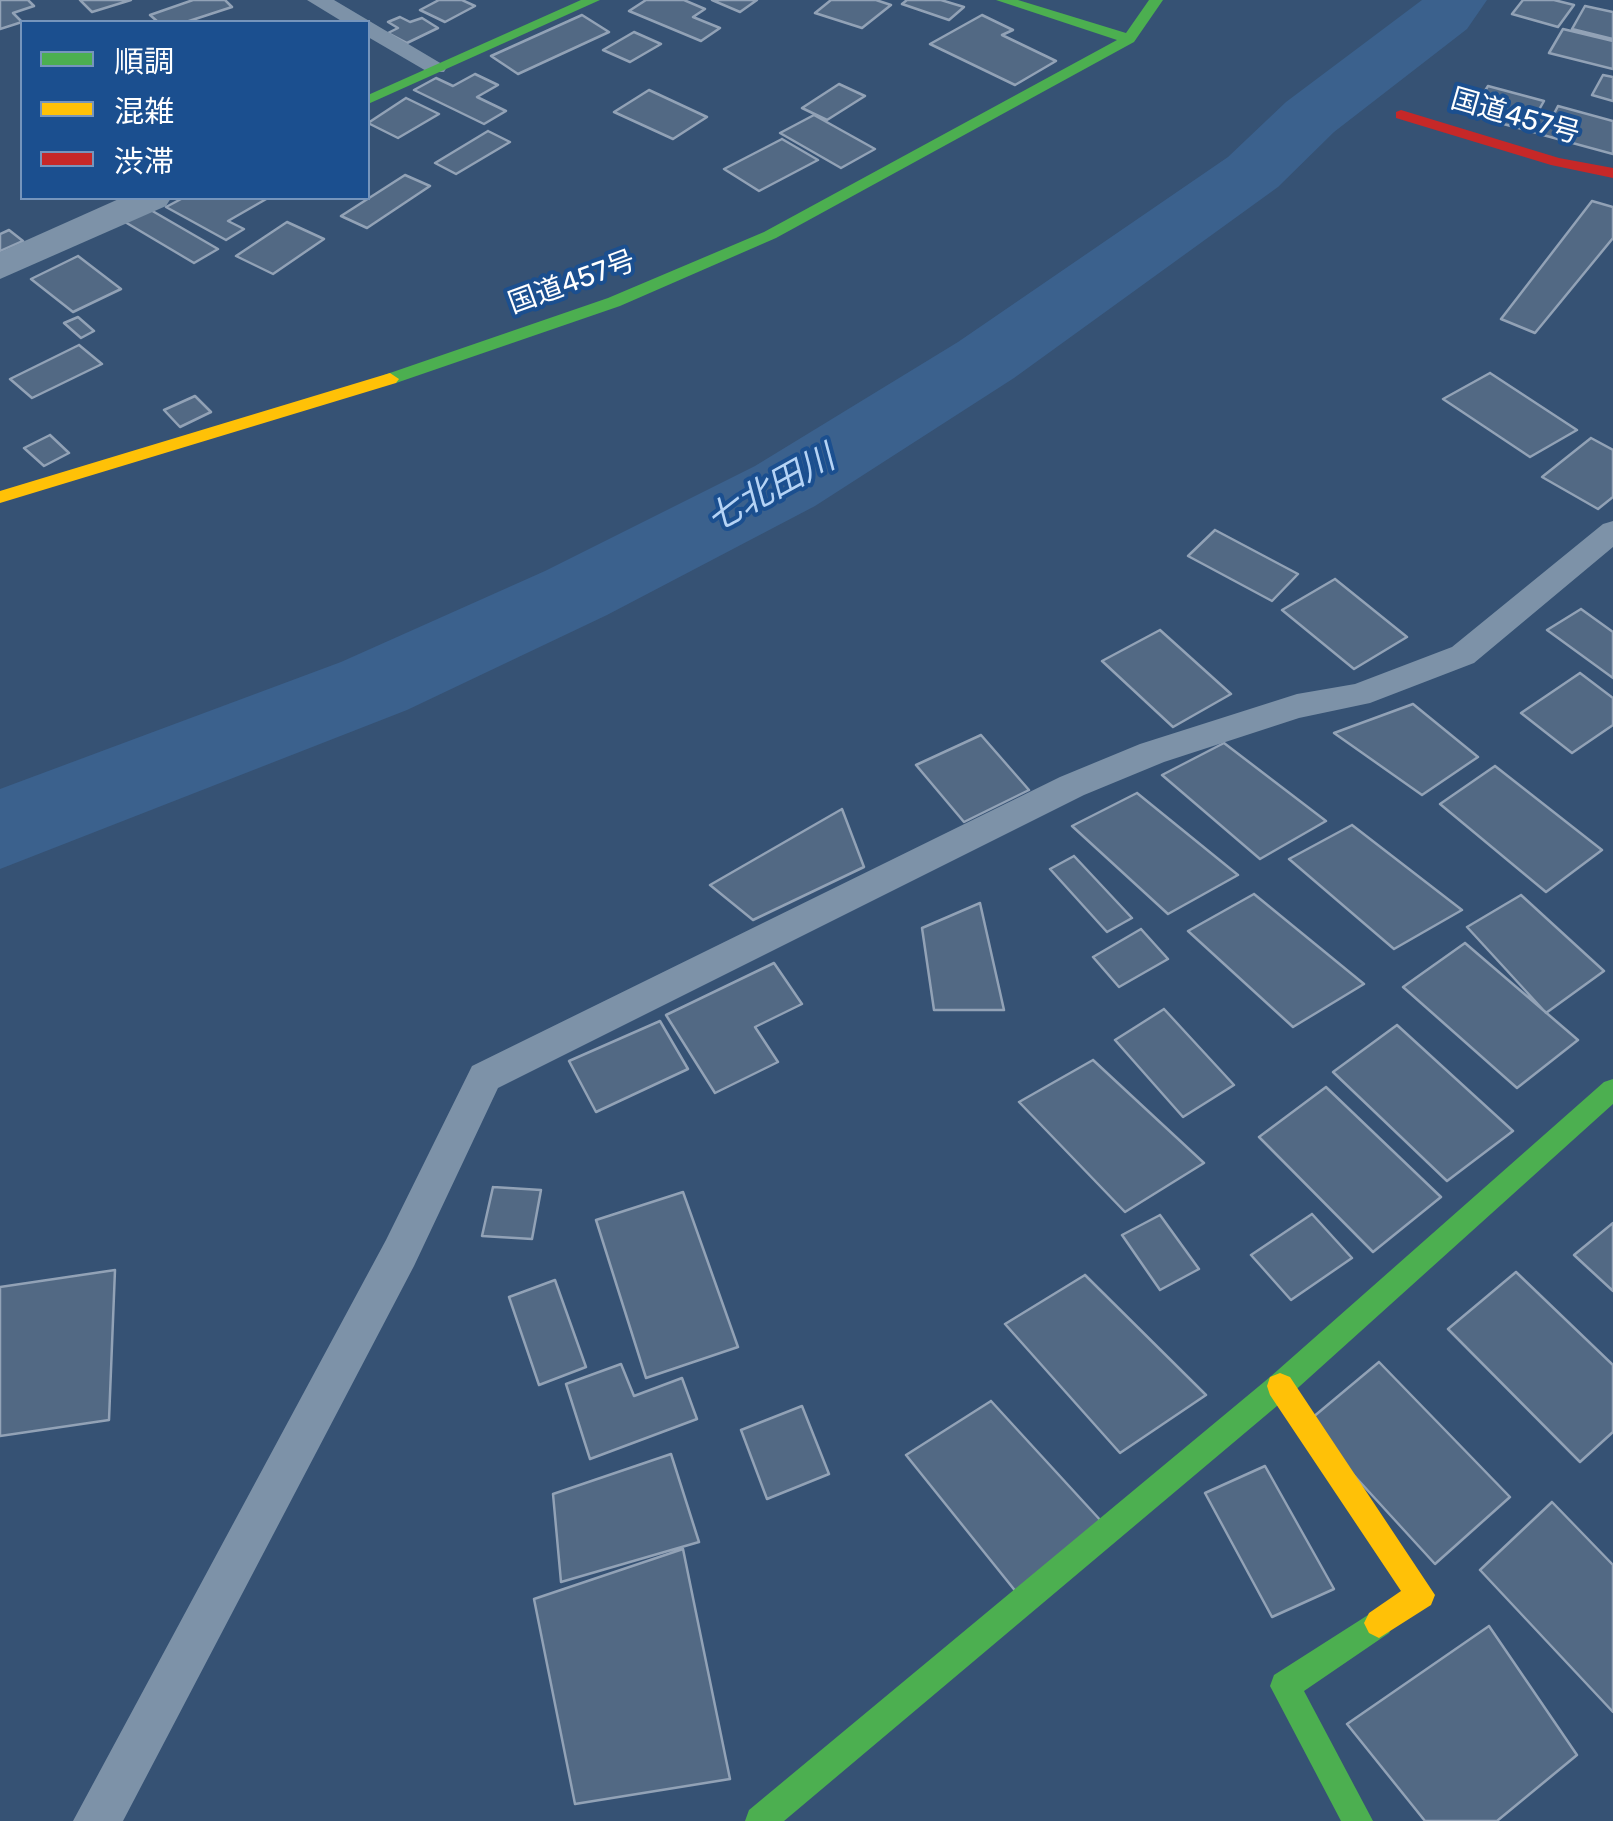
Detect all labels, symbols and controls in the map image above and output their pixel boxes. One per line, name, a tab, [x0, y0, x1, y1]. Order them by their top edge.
legend	[20, 20, 370, 200]
text: 順調	[114, 44, 174, 80]
street label: 国道457号	[1447, 83, 1583, 151]
text: 混雑	[114, 94, 174, 130]
text: 渋滞	[114, 144, 174, 180]
street label: 国道457号	[504, 245, 640, 321]
water label: 七北田川	[700, 438, 842, 542]

